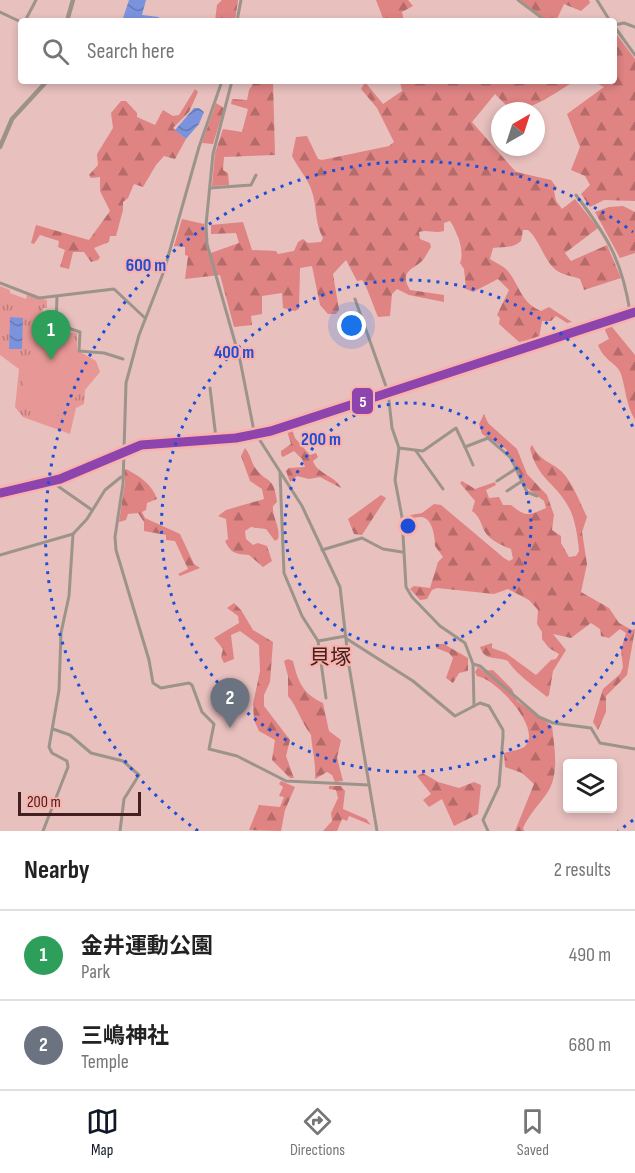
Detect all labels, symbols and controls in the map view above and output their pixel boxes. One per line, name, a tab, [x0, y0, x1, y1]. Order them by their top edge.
search box	[18, 18, 617, 84]
icon: search	[39, 35, 72, 68]
text: Search here	[87, 38, 174, 65]
north arrow	[491, 102, 545, 156]
text: 600 m	[126, 255, 166, 276]
pin: 1	[32, 310, 70, 360]
your location	[337, 311, 366, 340]
text: 400 m	[214, 342, 254, 363]
line badge: 5	[351, 387, 374, 415]
text: 5	[359, 393, 367, 412]
text: 200 m	[301, 429, 341, 450]
centre of rings	[398, 516, 418, 536]
district label: 貝塚	[309, 645, 351, 670]
pin: 2	[210, 678, 250, 728]
map controls	[563, 759, 617, 813]
button: layers	[563, 759, 617, 813]
scale bar	[18, 789, 141, 816]
text: 200 m	[27, 793, 61, 812]
text: Nearby	[24, 855, 90, 886]
text: 2 results	[554, 858, 611, 882]
text: 金井運動公園	[81, 933, 213, 960]
text: 1	[40, 943, 47, 967]
text: 490 m	[569, 943, 611, 967]
text: Park	[81, 960, 110, 984]
text: 三嶋神社	[81, 1023, 169, 1050]
text: 2	[39, 1033, 48, 1057]
text: 680 m	[569, 1033, 611, 1057]
text: Temple	[81, 1050, 129, 1074]
tab: Map	[86, 1105, 119, 1160]
tab: Directions	[290, 1105, 345, 1160]
tab: Saved	[516, 1105, 549, 1160]

